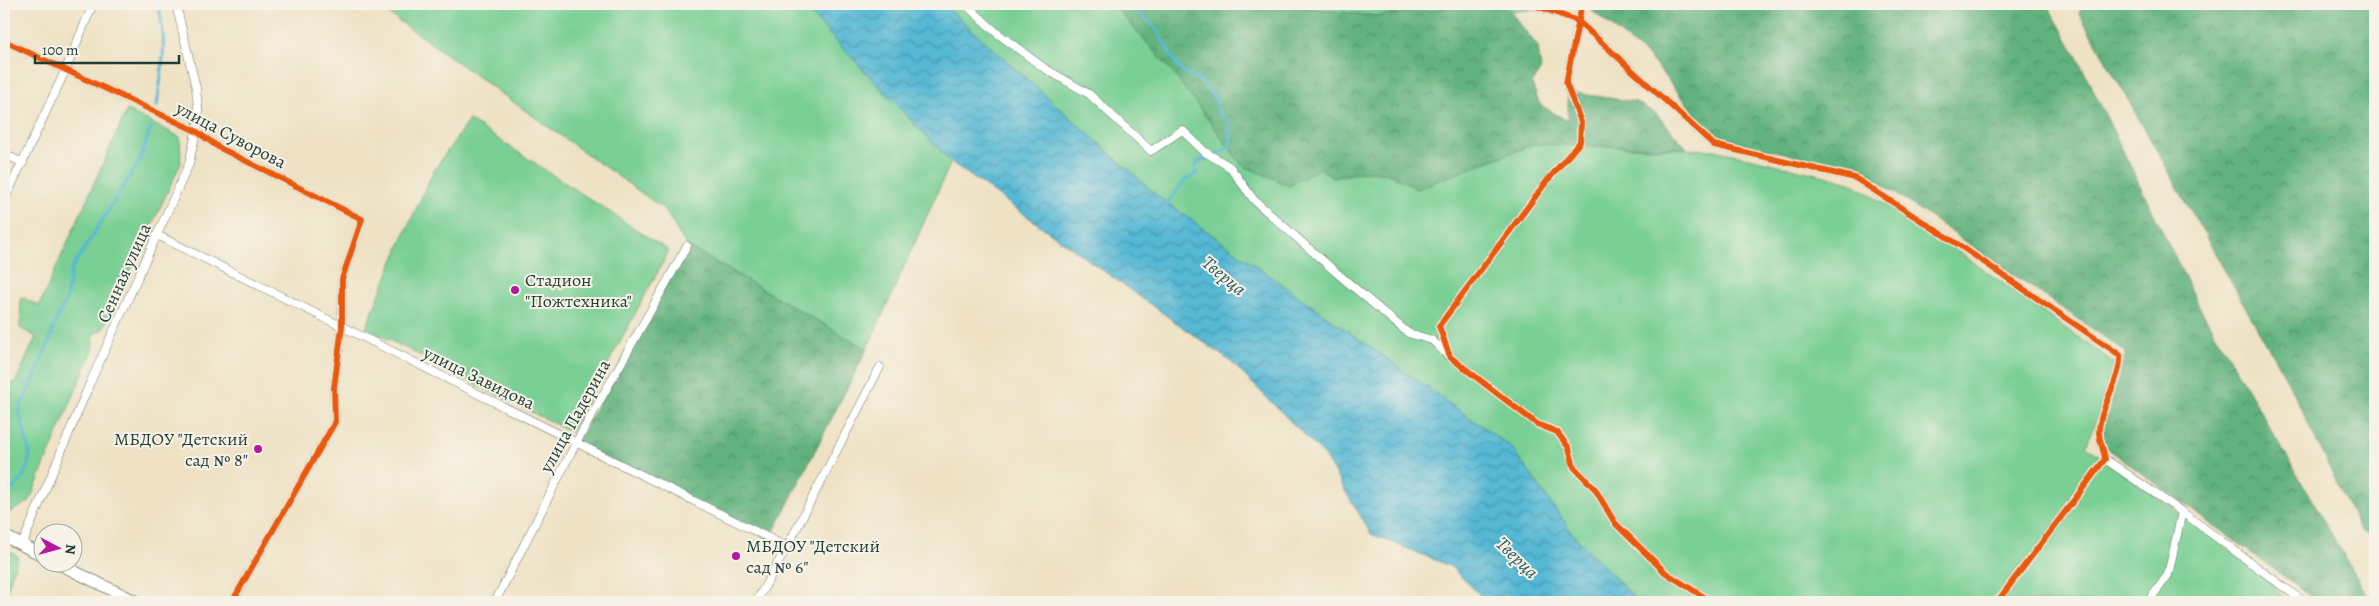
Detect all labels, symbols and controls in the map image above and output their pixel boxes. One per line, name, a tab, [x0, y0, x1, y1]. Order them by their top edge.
scale bar	[35, 32, 179, 64]
text: 100 m	[42, 40, 79, 60]
street label: улица Суворова	[171, 95, 291, 175]
street label: Сенная улица	[91, 219, 157, 327]
water label: Тверца	[1196, 250, 1252, 302]
place label: Стадион "Пожтехника"	[525, 268, 632, 313]
marker: Стадион "Пожтехника"	[509, 284, 521, 296]
street label: улица Завидова	[418, 340, 539, 416]
street label: улица Падерина	[533, 354, 616, 478]
place label: МБДОУ "Детский сад № 8"	[114, 427, 248, 472]
marker: МБДОУ "Детский сад № 8"	[252, 443, 264, 455]
north arrow	[32, 524, 82, 574]
water label: Тверца	[1490, 531, 1544, 585]
place label: МБДОУ "Детский сад № 6"	[746, 534, 880, 579]
text: N	[60, 543, 80, 555]
marker: МБДОУ "Детский сад № 6"	[730, 550, 742, 562]

